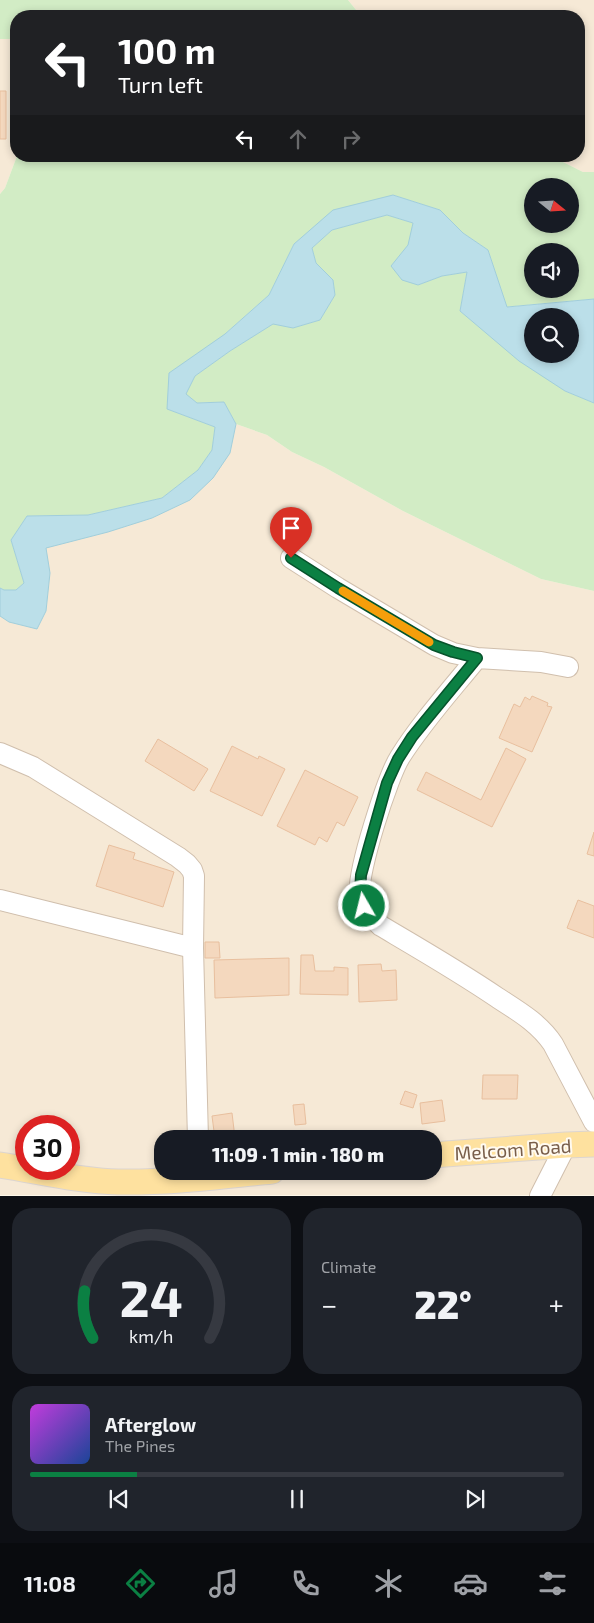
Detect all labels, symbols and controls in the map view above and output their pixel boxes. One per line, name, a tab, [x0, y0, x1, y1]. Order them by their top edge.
text: 100 m	[118, 29, 216, 71]
icon: left	[35, 30, 100, 95]
text: Turn left	[118, 71, 203, 97]
icon: left	[231, 125, 259, 153]
icon: ahead	[284, 125, 312, 153]
icon: right	[337, 125, 365, 153]
north arrow	[524, 178, 579, 232]
map controls	[524, 178, 579, 363]
button: sound	[524, 243, 579, 298]
button: search	[524, 308, 579, 363]
pin	[270, 507, 312, 558]
icon: arrive	[277, 514, 305, 542]
position arrow	[337, 879, 389, 931]
speed limit sign: 30	[15, 1115, 80, 1180]
street label: Melcom Road	[454, 1133, 572, 1165]
text: 11:09 · 1 min · 180 m	[212, 1143, 384, 1166]
text: Climate	[321, 1257, 376, 1276]
text: 24	[120, 1265, 183, 1327]
text: 22°	[414, 1281, 472, 1327]
text: −	[321, 1287, 337, 1321]
text: +	[549, 1287, 564, 1321]
text: km/h	[129, 1325, 174, 1347]
text: Afterglow	[105, 1413, 196, 1436]
text: The Pines	[105, 1436, 175, 1455]
icon: previous	[105, 1485, 133, 1513]
icon: pause	[283, 1485, 311, 1513]
icon: next	[461, 1485, 489, 1513]
icon: directions	[123, 1566, 158, 1601]
icon: music	[206, 1566, 241, 1601]
icon: phone	[288, 1566, 323, 1601]
icon: climate	[371, 1566, 406, 1601]
icon: car	[453, 1566, 488, 1601]
icon: filters	[535, 1566, 570, 1601]
text: 11:08	[24, 1570, 76, 1596]

